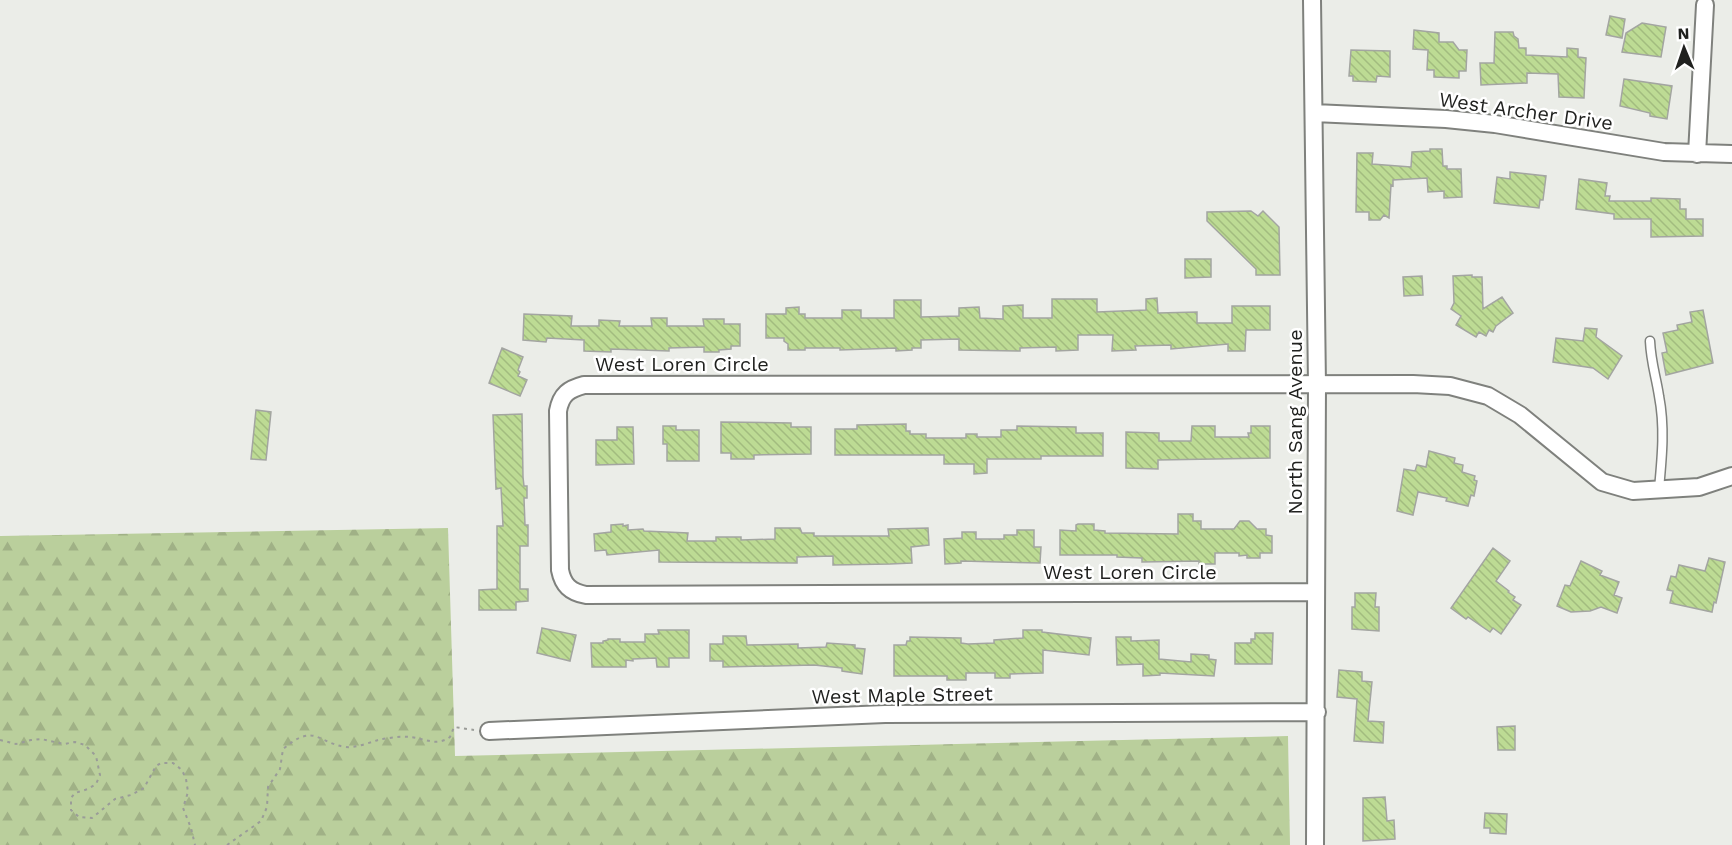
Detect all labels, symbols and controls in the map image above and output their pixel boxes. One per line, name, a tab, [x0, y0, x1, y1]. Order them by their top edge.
north arrow	[1654, 18, 1714, 78]
text: N	[1677, 24, 1690, 43]
street label: West Archer Drive	[1437, 87, 1615, 135]
street label: North Sang Avenue	[1283, 329, 1307, 515]
street label: West Loren Circle	[595, 352, 769, 376]
street label: West Loren Circle	[1043, 560, 1217, 584]
street label: West Maple Street	[811, 681, 993, 709]

